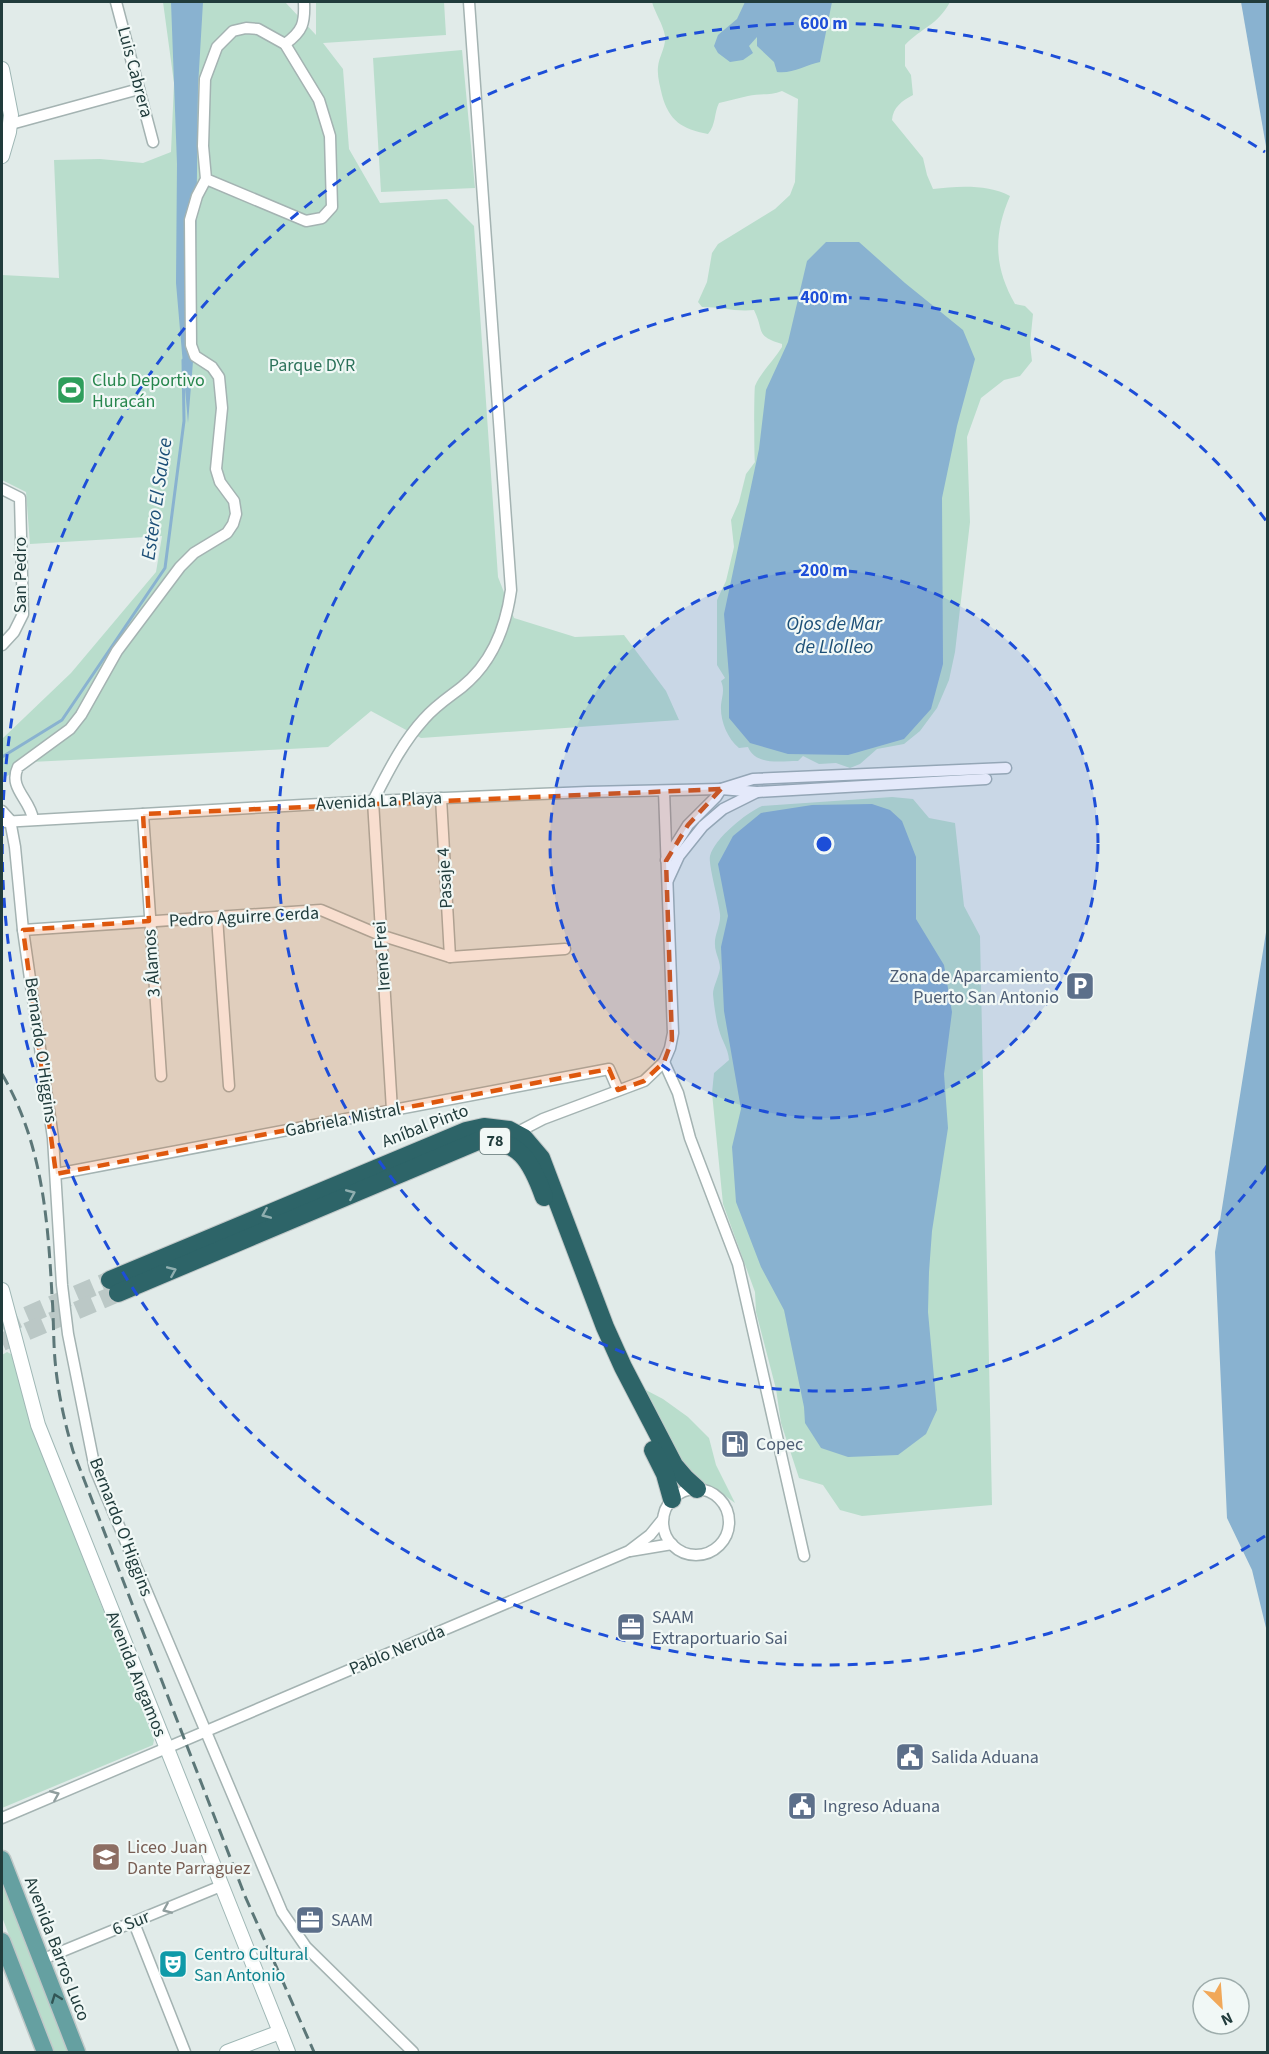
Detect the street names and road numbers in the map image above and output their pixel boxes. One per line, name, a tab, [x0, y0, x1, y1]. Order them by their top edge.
street label: Luis Cabrera	[111, 24, 159, 120]
street label: San Pedro	[8, 537, 33, 613]
street label: Avenida La Playa	[315, 785, 443, 817]
street label: Pasaje 4	[431, 847, 459, 909]
street label: Pedro Aguirre Cerda	[168, 901, 320, 933]
street label: Irene Frei	[367, 920, 397, 992]
street label: 3 Álamos	[137, 928, 167, 998]
street label: Bernardo O'Higgins	[18, 976, 64, 1124]
street label: Gabriela Mistral	[283, 1097, 403, 1143]
street label: Aníbal Pinto	[378, 1098, 472, 1154]
road number: 78	[480, 1128, 510, 1154]
street label: Bernardo O'Higgins	[83, 1454, 159, 1600]
street label: Avenida Angamos	[99, 1607, 173, 1741]
street label: Pablo Neruda	[345, 1619, 449, 1681]
street label: Avenida Barros Luco	[18, 1873, 96, 2025]
street label: 6 Sur	[109, 1904, 154, 1942]

